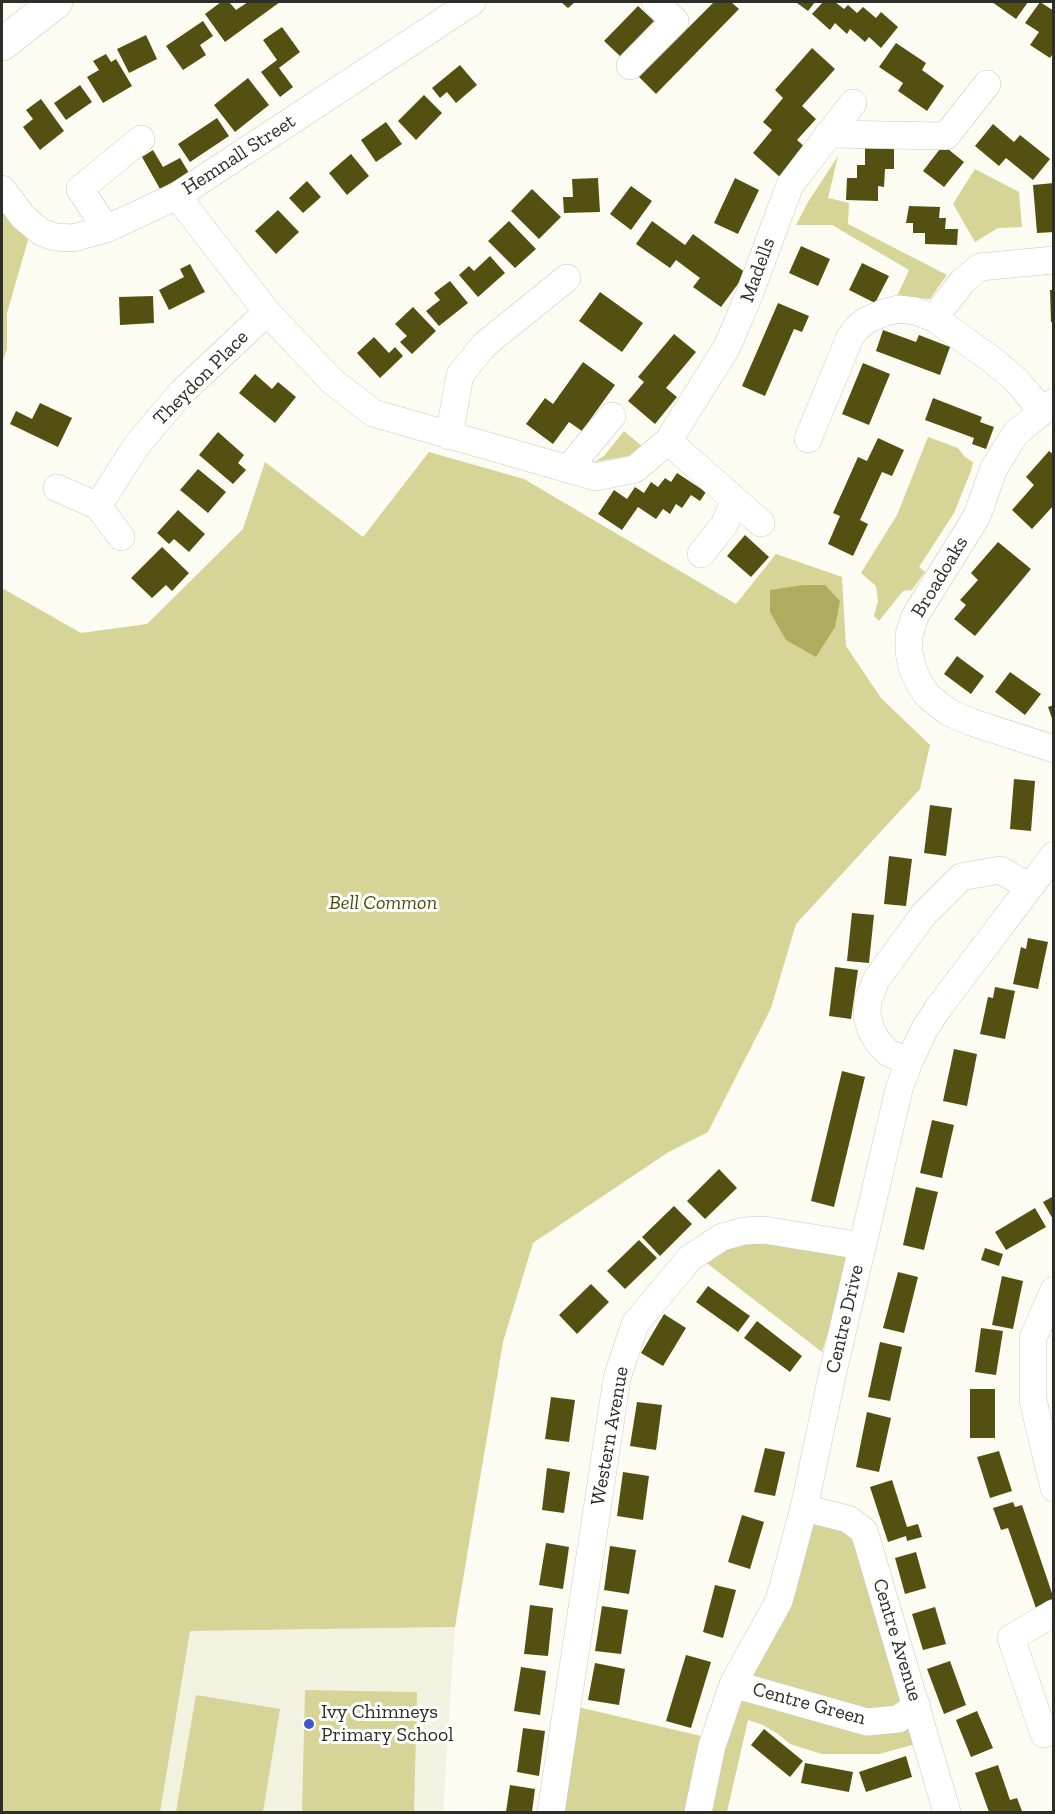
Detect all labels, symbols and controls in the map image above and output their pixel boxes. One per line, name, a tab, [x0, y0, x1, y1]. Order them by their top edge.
street label: Hemnall Street	[178, 109, 300, 201]
street label: Madells	[735, 234, 781, 306]
street label: Theydon Place	[148, 325, 254, 431]
street label: Broadoaks	[906, 532, 974, 622]
park label: Bell Common	[329, 891, 437, 915]
street label: Centre Drive	[821, 1262, 869, 1376]
street label: Western Avenue	[586, 1365, 634, 1507]
street label: Centre Avenue	[867, 1576, 927, 1704]
street label: Centre Green	[750, 1677, 868, 1731]
place label: Ivy Chimneys Primary School	[321, 1700, 453, 1747]
marker: Ivy Chimneys Primary School	[302, 1717, 316, 1731]

